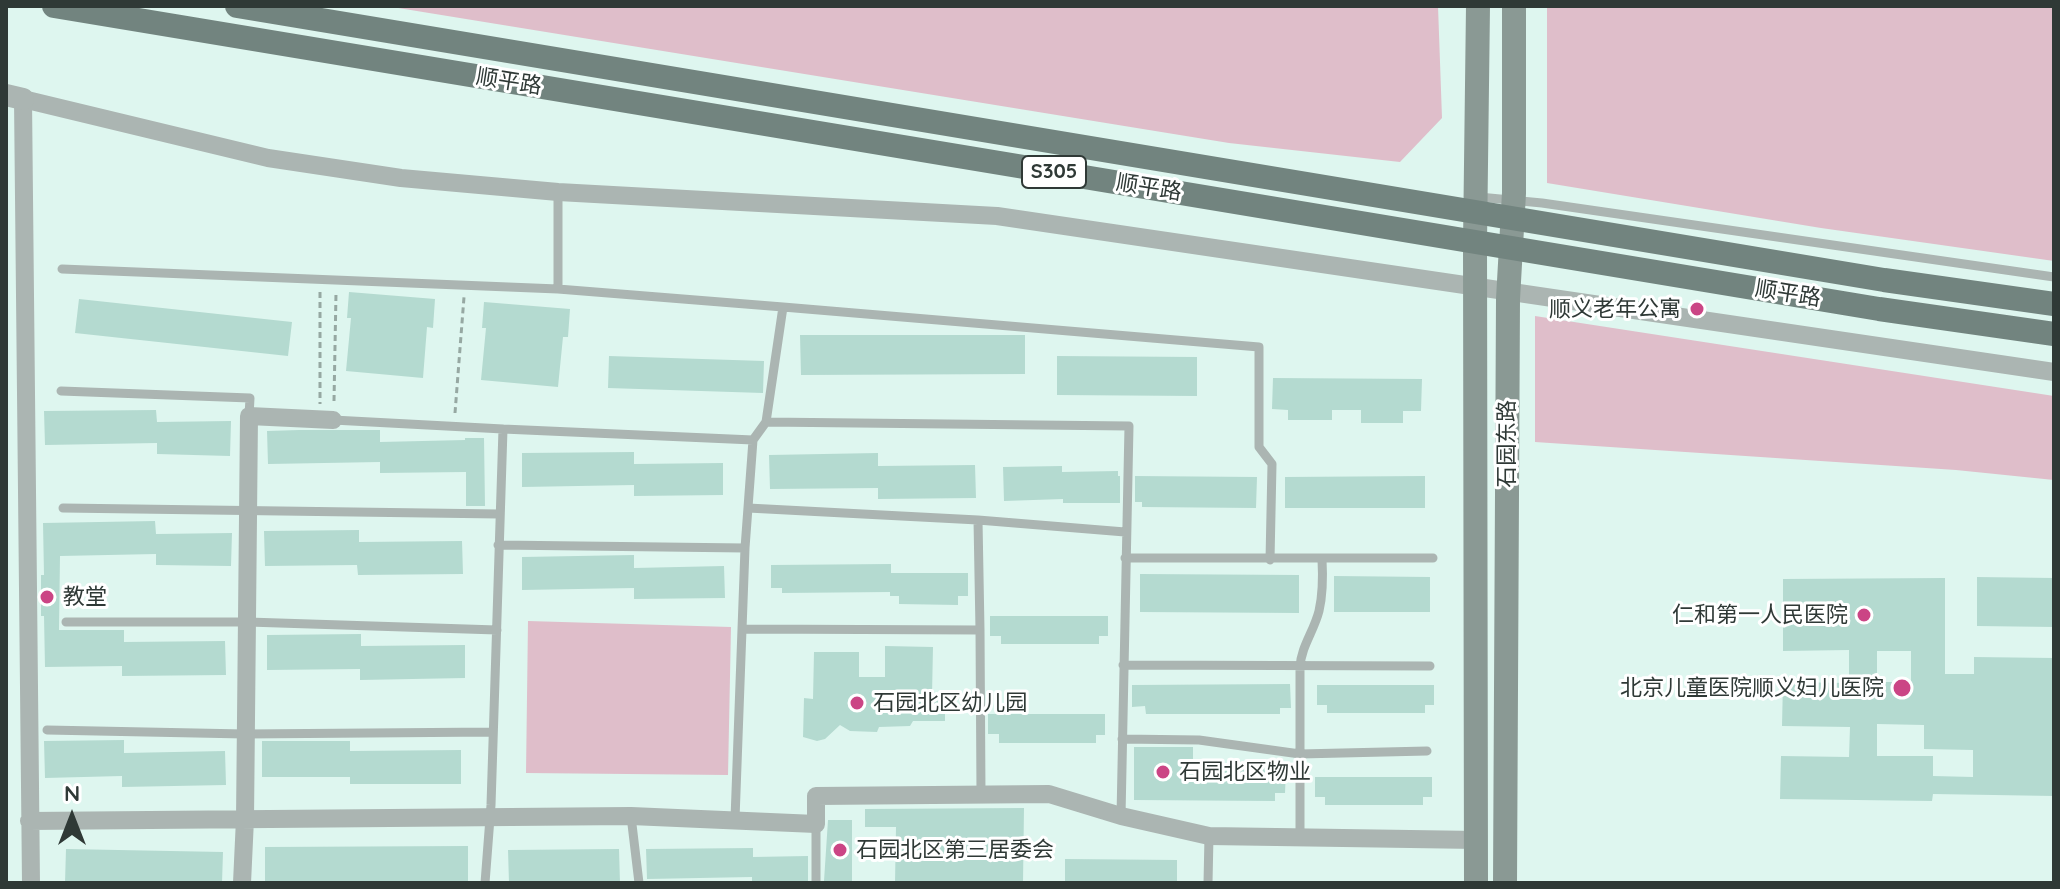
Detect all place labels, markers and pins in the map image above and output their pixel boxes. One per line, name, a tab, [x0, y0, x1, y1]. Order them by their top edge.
place label: 顺义老年公寓	[1549, 296, 1681, 322]
marker: 顺义老年公寓	[1688, 300, 1706, 318]
place label: 教堂	[63, 584, 107, 610]
marker: 教堂	[38, 588, 56, 606]
place label: 仁和第一人民医院	[1672, 602, 1848, 628]
marker: 仁和第一人民医院	[1855, 606, 1873, 624]
place label: 北京儿童医院顺义妇儿医院	[1620, 675, 1884, 701]
marker: 北京儿童医院顺义妇儿医院	[1891, 677, 1913, 699]
place label: 石园北区幼儿园	[873, 690, 1027, 716]
marker: 石园北区幼儿园	[848, 694, 866, 712]
place label: 石园北区物业	[1179, 759, 1311, 785]
marker: 石园北区物业	[1154, 763, 1172, 781]
place label: 石园北区第三居委会	[856, 837, 1054, 863]
marker: 石园北区第三居委会	[831, 841, 849, 859]

